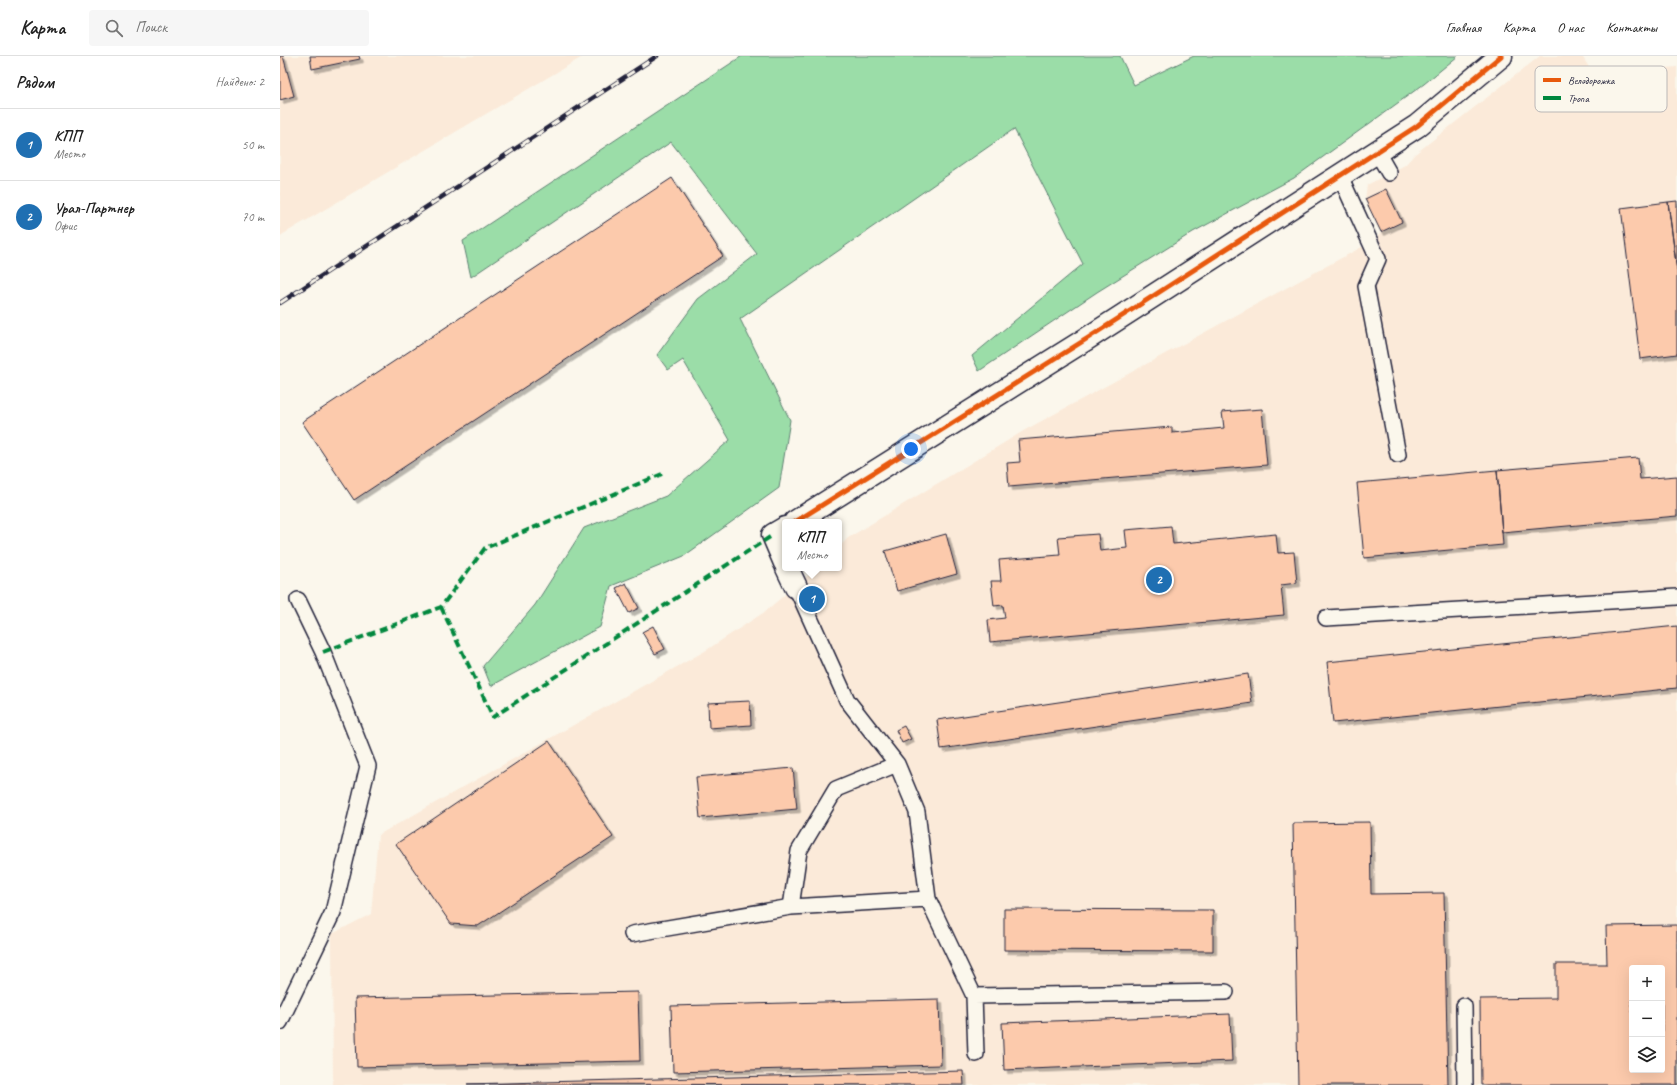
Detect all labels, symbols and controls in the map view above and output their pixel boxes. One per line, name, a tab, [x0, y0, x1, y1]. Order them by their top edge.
search box	[89, 10, 369, 46]
text: Карта	[20, 16, 65, 40]
icon: search	[103, 17, 125, 39]
text: Поиск	[135, 18, 167, 37]
text: Главная	[1446, 19, 1481, 36]
text: Карта	[1503, 19, 1535, 36]
text: О нас	[1557, 19, 1584, 36]
text: Контакты	[1606, 19, 1657, 36]
legend	[1535, 66, 1667, 112]
text: Рядом	[16, 72, 54, 93]
text: Велодорожка	[1568, 73, 1615, 87]
text: Найдено: 2	[216, 74, 264, 90]
text: Тропа	[1568, 91, 1589, 105]
text: КПП	[54, 127, 82, 146]
text: 1	[26, 137, 32, 153]
text: 50 m	[242, 137, 264, 153]
text: Место	[54, 146, 85, 162]
text: Урал-Партнер	[54, 199, 134, 218]
text: 2	[26, 209, 32, 225]
text: 70 m	[242, 209, 264, 225]
text: Офис	[54, 218, 77, 234]
your location	[901, 439, 921, 459]
popup	[782, 519, 842, 571]
text: КПП	[797, 528, 824, 547]
text: Место	[797, 547, 827, 563]
pin: 2	[1146, 565, 1172, 595]
pin: 1	[799, 584, 825, 614]
map controls	[1629, 965, 1665, 1073]
button: +	[1629, 965, 1665, 1001]
button: −	[1629, 1001, 1665, 1037]
button: layers	[1629, 1037, 1665, 1073]

